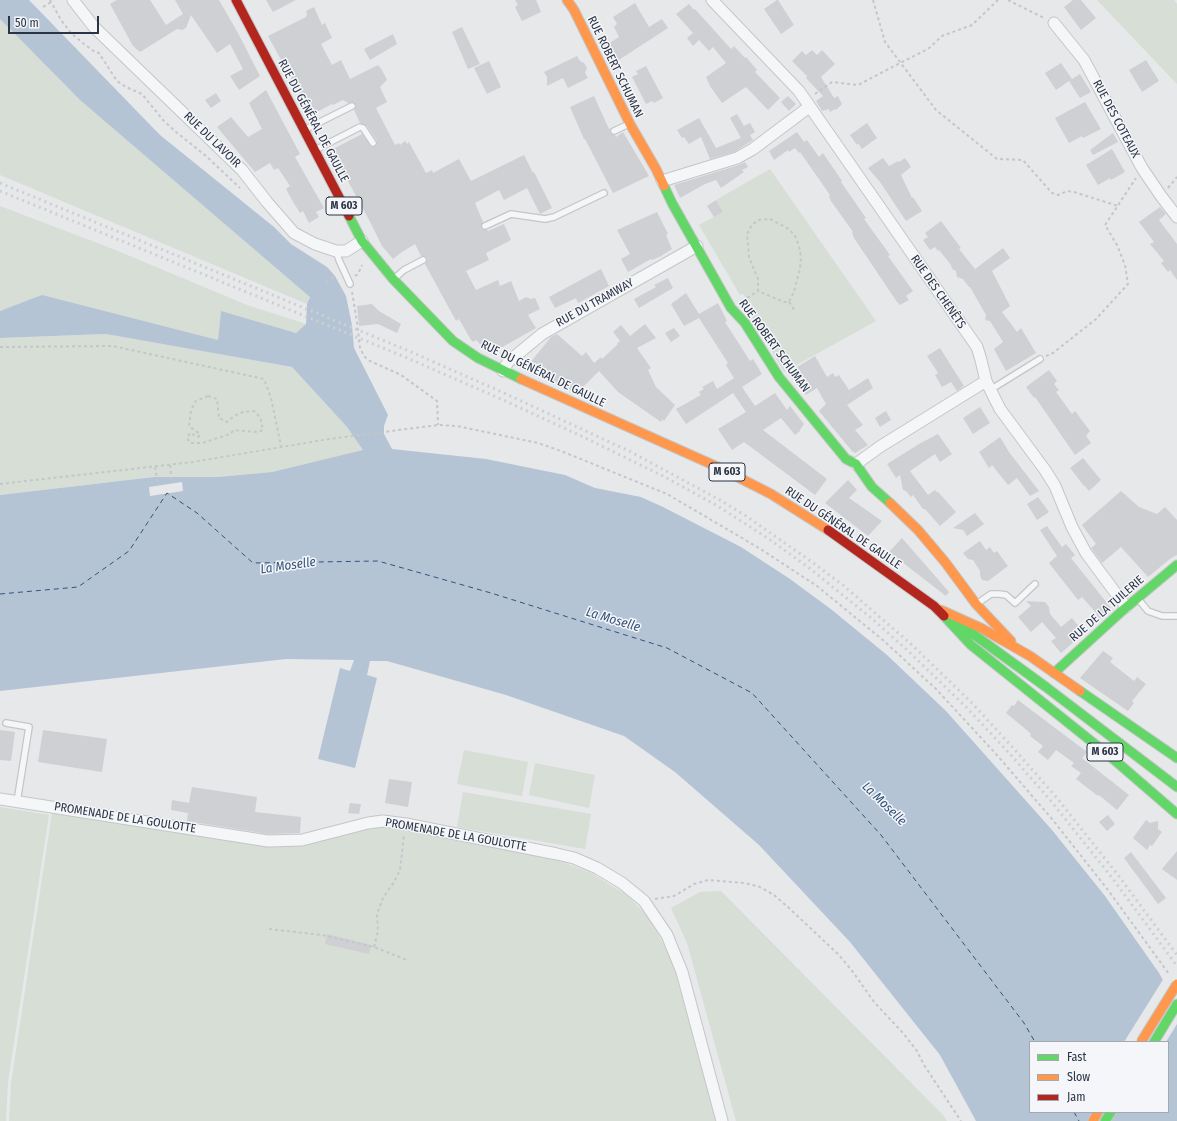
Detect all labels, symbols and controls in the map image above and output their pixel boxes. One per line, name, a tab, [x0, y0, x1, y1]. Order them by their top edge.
scale bar	[10, 8, 101, 34]
street label: RUE ROBERT SCHUMAN	[584, 14, 646, 120]
text: 50 m	[15, 16, 39, 30]
street label: RUE DU GÉNÉRAL DE GAULLE	[274, 57, 352, 185]
street label: RUE DES COTEAUX	[1089, 77, 1143, 161]
street label: RUE DU LAVOIR	[181, 109, 243, 171]
road number: M 603	[326, 197, 362, 215]
street label: RUE DES CHENÊTS	[907, 252, 969, 332]
street label: RUE DU TRAMWAY	[554, 276, 636, 330]
street label: RUE ROBERT SCHUMAN	[735, 297, 813, 395]
street label: RUE DU GÉNÉRAL DE GAULLE	[478, 337, 608, 411]
road number: M 603	[709, 463, 745, 481]
street label: RUE DU GÉNÉRAL DE GAULLE	[782, 484, 904, 572]
water label: La Moselle	[259, 554, 317, 578]
street label: RUE DE LA TUILERIE	[1067, 573, 1147, 645]
water label: La Moselle	[584, 604, 642, 636]
road number: M 603	[1087, 743, 1123, 761]
water label: La Moselle	[859, 779, 909, 829]
street label: PROMENADE DE LA GOULOTTE	[53, 800, 197, 836]
street label: PROMENADE DE LA GOULOTTE	[384, 815, 528, 855]
legend	[1029, 1041, 1169, 1113]
text: Fast	[1067, 1050, 1086, 1064]
text: Slow	[1067, 1070, 1090, 1084]
text: Jam	[1067, 1090, 1085, 1104]

